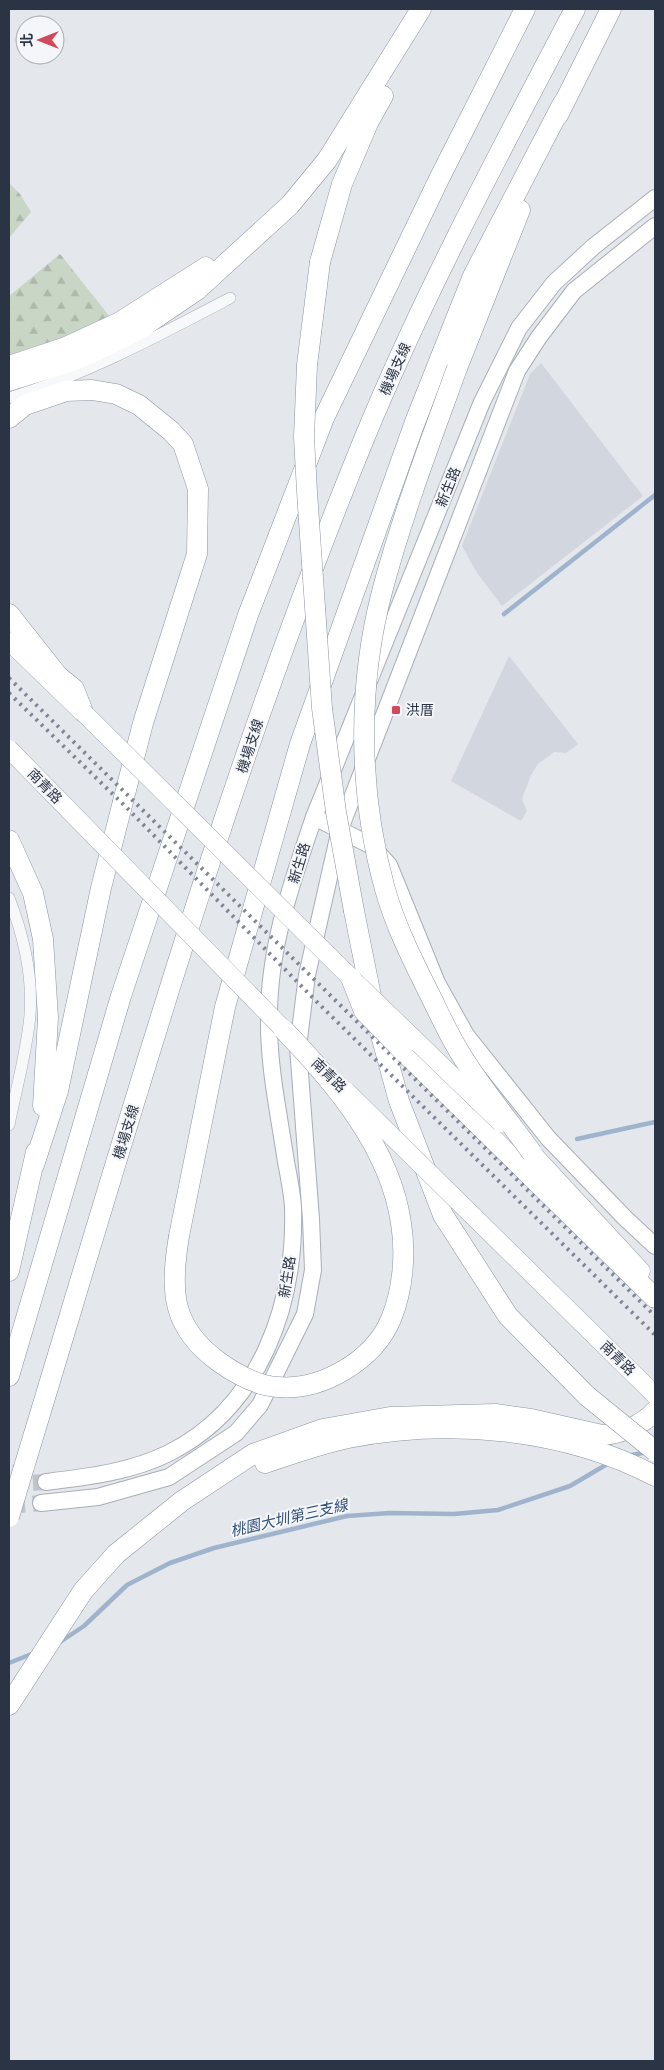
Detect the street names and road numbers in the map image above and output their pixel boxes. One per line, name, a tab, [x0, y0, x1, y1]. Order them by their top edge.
street label: 機場支線	[376, 340, 415, 398]
street label: 新生路	[433, 465, 464, 510]
street label: 機場支線	[234, 717, 267, 775]
street label: 南青路	[24, 765, 65, 807]
street label: 新生路	[285, 841, 314, 886]
street label: 南青路	[308, 1055, 350, 1096]
street label: 機場支線	[110, 1103, 143, 1161]
street label: 新生路	[276, 1255, 299, 1299]
street label: 南青路	[597, 1338, 639, 1379]

